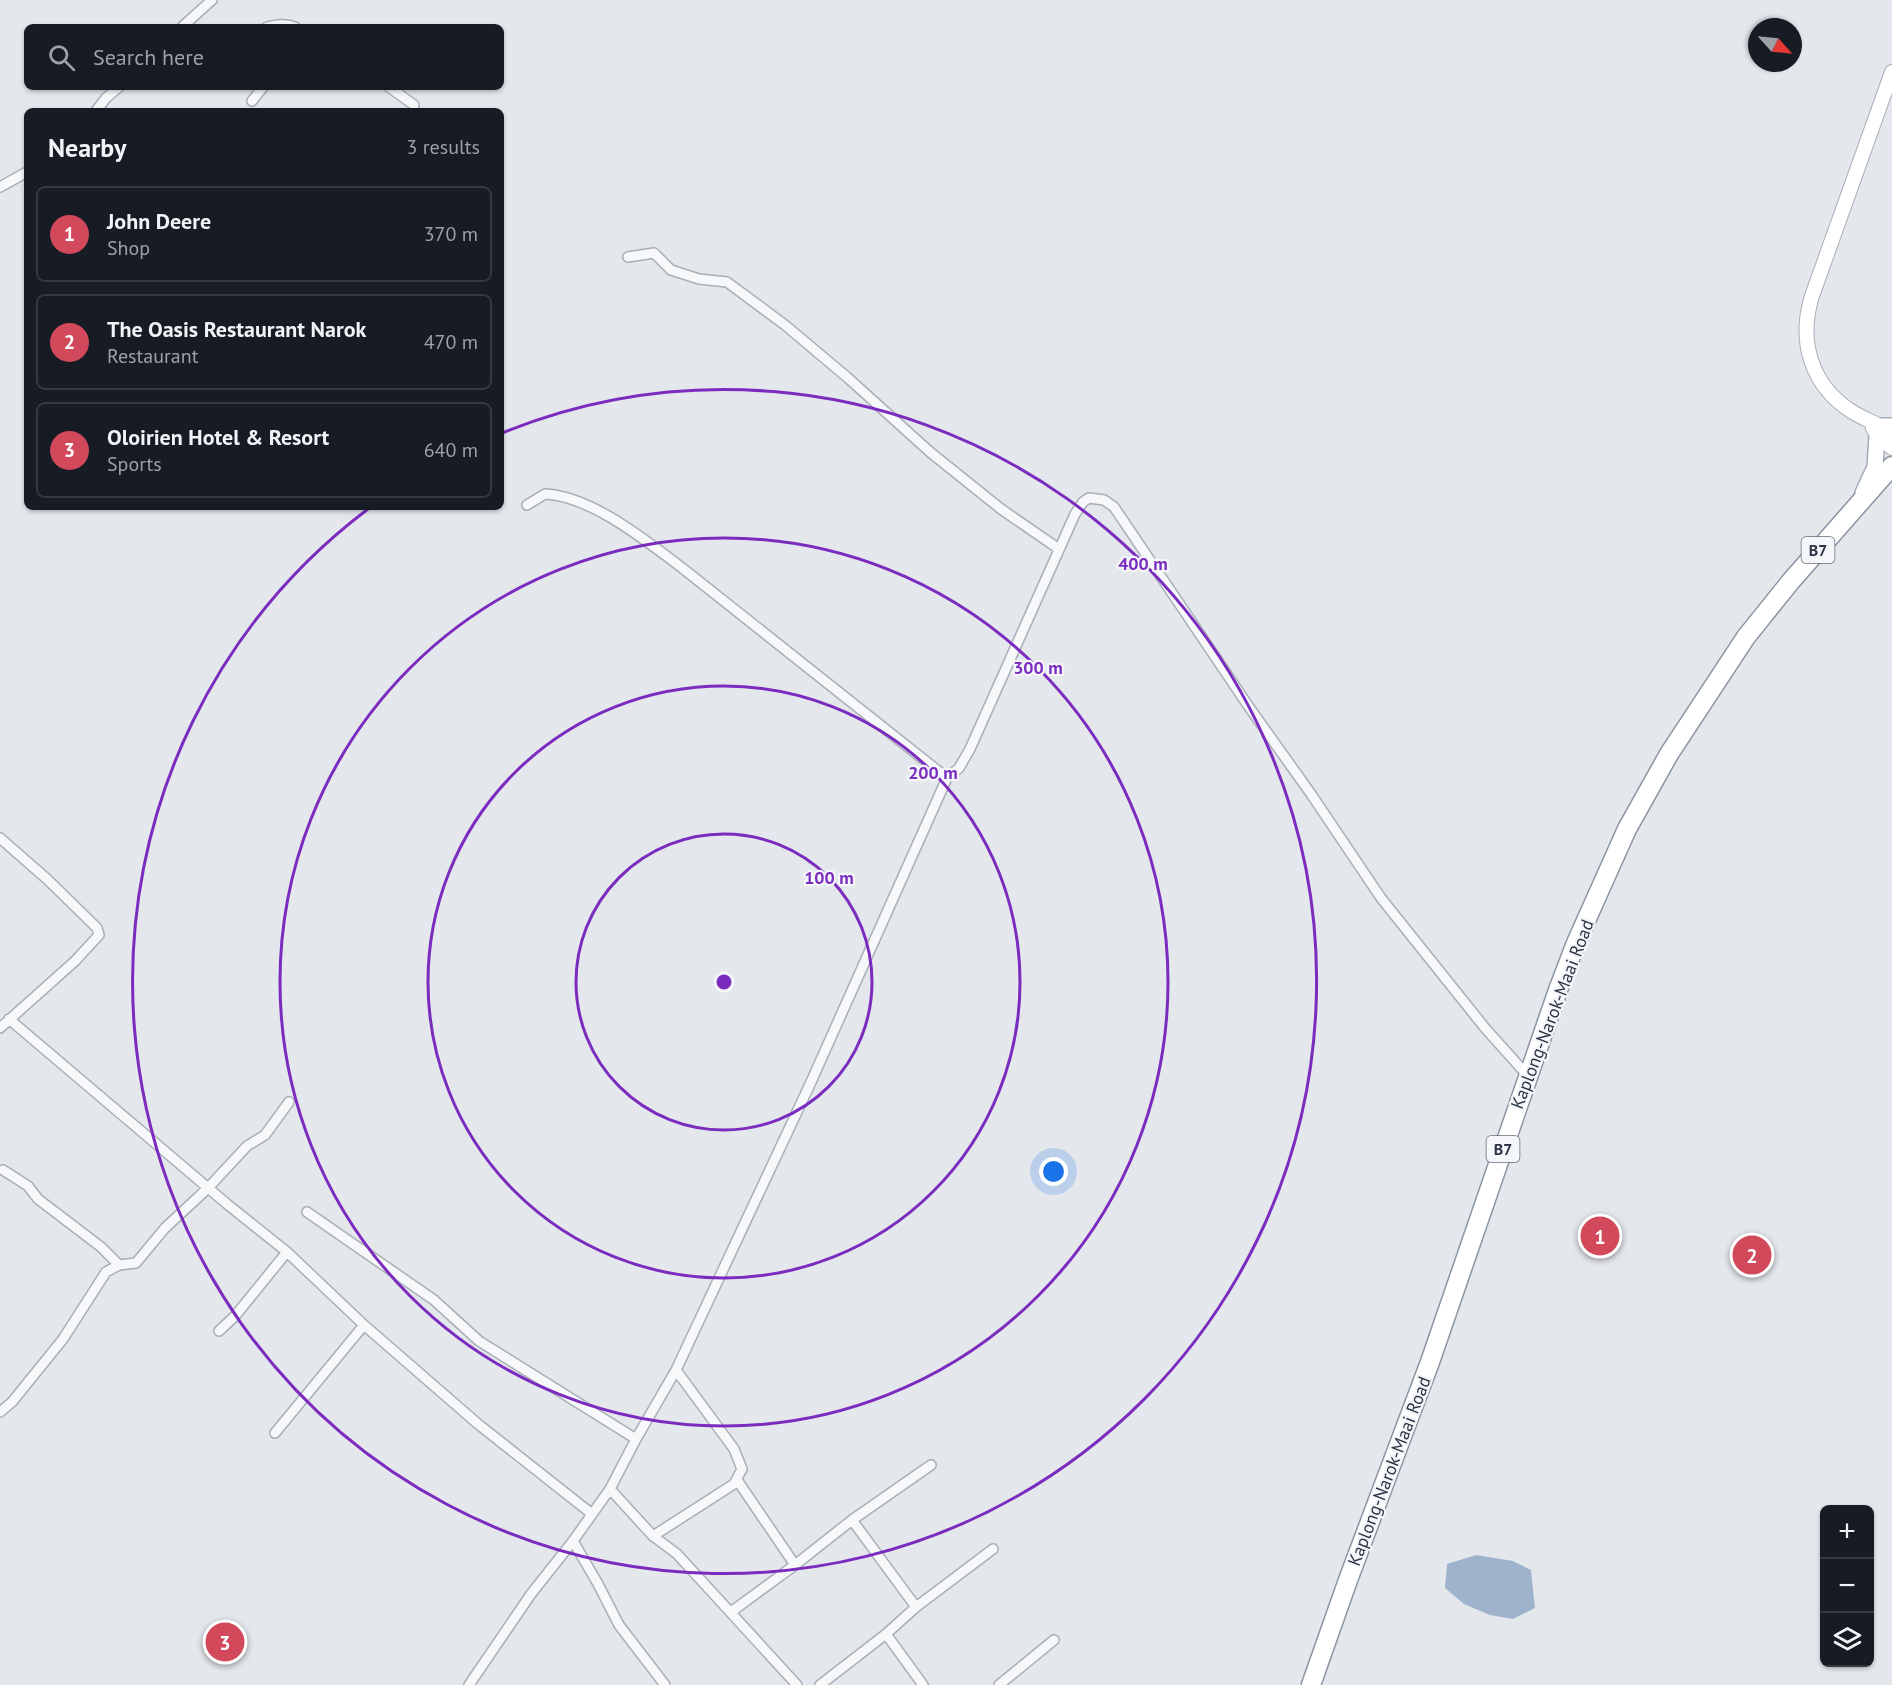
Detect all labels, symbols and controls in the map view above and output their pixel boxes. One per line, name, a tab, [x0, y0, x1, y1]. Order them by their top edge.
north arrow	[1748, 18, 1802, 72]
search box	[24, 24, 504, 90]
icon: search	[45, 41, 78, 74]
text: Search here	[93, 43, 204, 71]
text: Nearby	[48, 131, 126, 164]
text: 3 results	[407, 134, 480, 160]
text: John Deere	[107, 207, 211, 235]
text: 1	[64, 221, 75, 247]
text: 370 m	[424, 221, 478, 247]
text: Shop	[107, 235, 150, 261]
text: The Oasis Restaurant Narok	[107, 315, 366, 343]
text: 2	[64, 329, 75, 355]
text: 470 m	[424, 329, 478, 355]
text: Restaurant	[107, 343, 198, 369]
text: Oloirien Hotel & Resort	[107, 423, 329, 451]
text: 3	[64, 437, 75, 463]
text: 640 m	[424, 437, 478, 463]
text: Sports	[107, 451, 162, 477]
road number: B7	[1802, 537, 1834, 563]
text: 400 m	[1118, 552, 1168, 575]
text: 300 m	[1013, 656, 1063, 679]
text: 200 m	[908, 761, 958, 784]
text: 100 m	[804, 866, 854, 889]
street label: Kaplong-Narok-Maai Road	[1505, 916, 1599, 1112]
centre of rings	[714, 972, 734, 992]
road number: B7	[1486, 1136, 1520, 1162]
your location	[1039, 1157, 1068, 1186]
pin: 1	[1580, 1214, 1620, 1258]
pin: 2	[1732, 1232, 1772, 1278]
street label: Kaplong-Narok-Maai Road	[1342, 1373, 1436, 1569]
map controls	[1820, 1505, 1874, 1667]
button: +	[1820, 1505, 1874, 1559]
button: −	[1820, 1559, 1874, 1613]
button: layers	[1820, 1613, 1874, 1667]
pin: 3	[206, 1620, 244, 1664]

